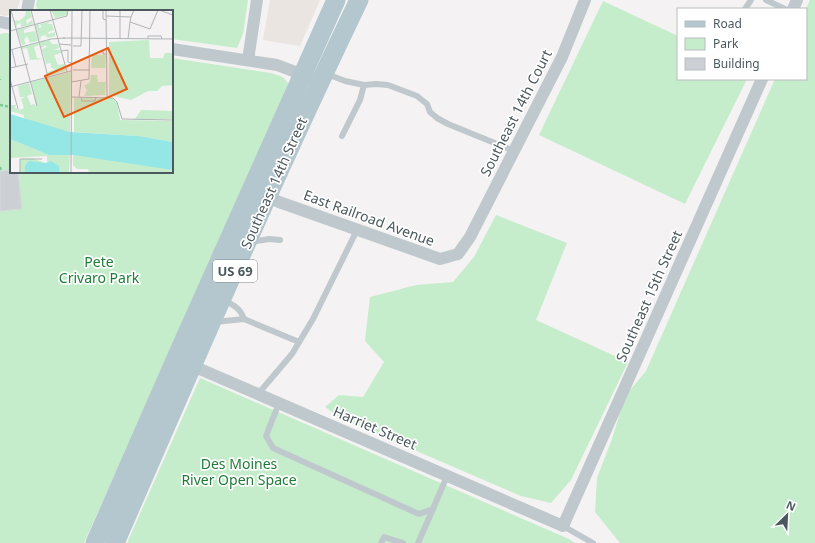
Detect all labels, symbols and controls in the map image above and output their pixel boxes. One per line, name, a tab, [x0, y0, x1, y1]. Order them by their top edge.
legend	[677, 8, 807, 80]
inset map	[10, 10, 173, 173]
text: Road	[713, 15, 742, 32]
text: Park	[713, 35, 739, 52]
street label: Southeast 14th Court	[475, 46, 556, 179]
text: Building	[713, 55, 760, 72]
street label: Southeast 14th Street	[236, 114, 311, 252]
street label: East Railroad Avenue	[301, 185, 437, 250]
street label: Southeast 15th Street	[611, 227, 686, 365]
park label: Pete Crivaro Park	[59, 252, 140, 287]
road number: US 69	[213, 260, 257, 282]
street label: Harriet Street	[330, 401, 420, 454]
park label: Des Moines River Open Space	[181, 454, 297, 489]
north arrow	[767, 495, 807, 535]
text: N	[784, 497, 798, 514]

